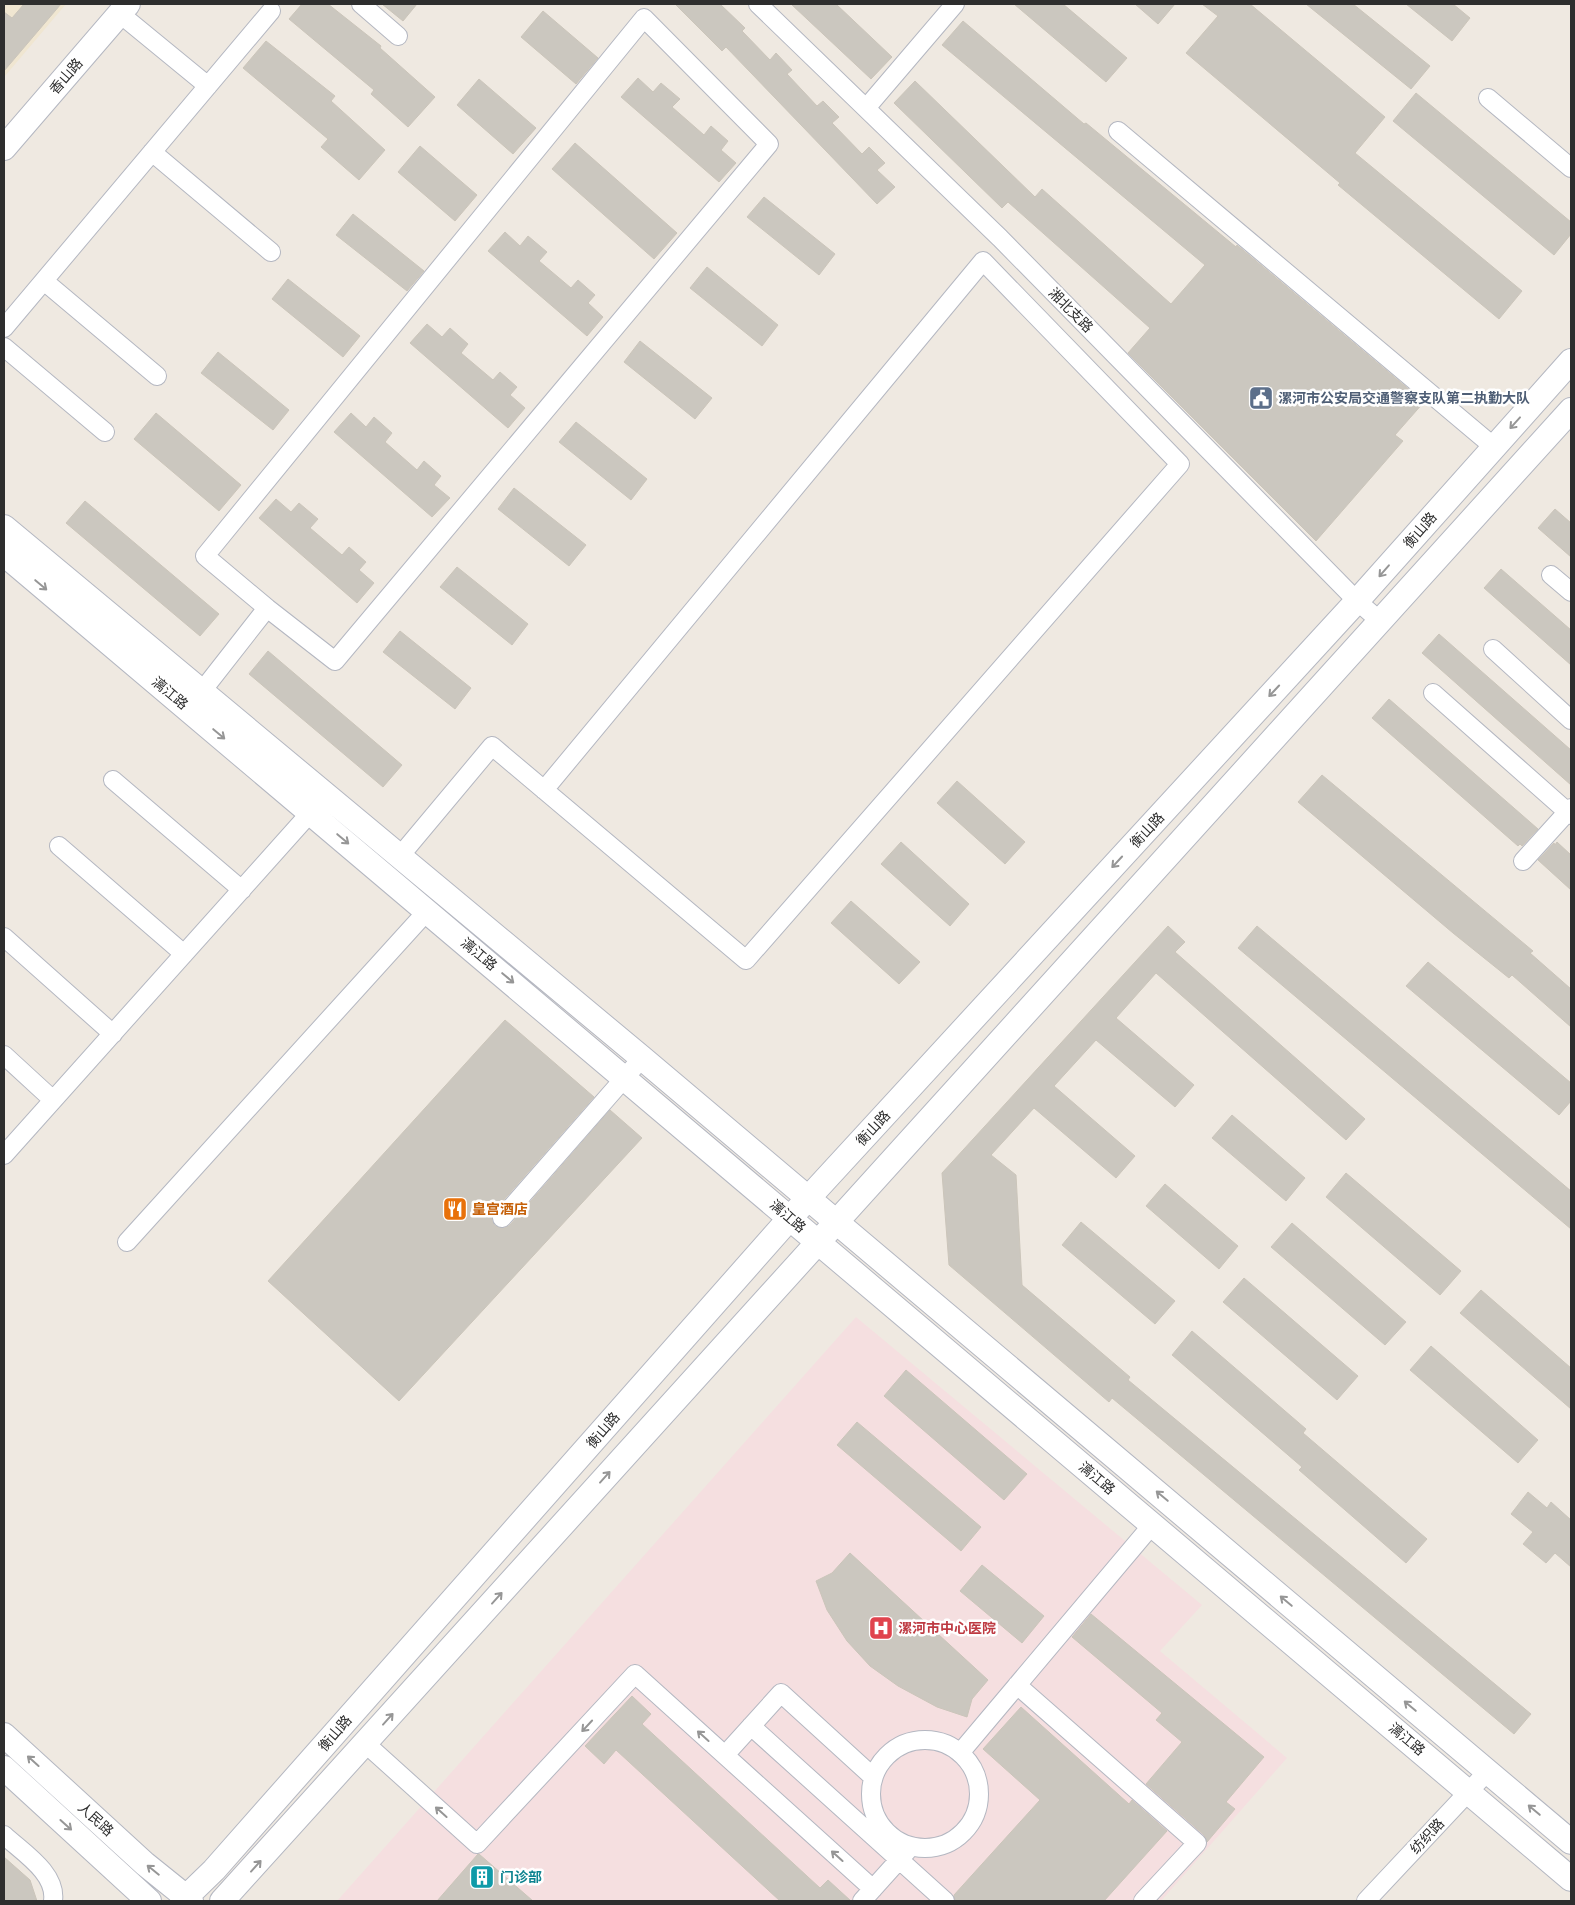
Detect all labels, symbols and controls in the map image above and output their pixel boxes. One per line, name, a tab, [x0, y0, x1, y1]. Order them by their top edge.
street label: 香山路	[45, 54, 87, 98]
street label: 湘北支路	[1045, 284, 1097, 336]
public building icon: 漯河市公安局交通警察支队第二执勤大队	[1248, 385, 1274, 411]
place label: 漯河市公安局交通警察支队第二执勤大队	[1278, 389, 1530, 407]
one-way arrow	[1509, 417, 1521, 430]
street label: 衡山路	[1399, 508, 1441, 552]
one-way arrow	[1378, 564, 1390, 577]
one-way arrow	[34, 579, 47, 590]
street label: 漓江路	[148, 673, 192, 713]
one-way arrow	[1268, 685, 1280, 698]
one-way arrow	[213, 729, 226, 740]
street label: 衡山路	[1126, 809, 1168, 851]
one-way arrow	[337, 834, 350, 845]
one-way arrow	[1111, 856, 1123, 869]
street label: 漓江路	[457, 934, 501, 974]
one-way arrow	[501, 972, 514, 984]
street label: 衡山路	[852, 1107, 894, 1149]
street label: 漓江路	[766, 1195, 810, 1237]
restaurant icon: 皇宫酒店	[442, 1196, 468, 1222]
place label: 皇宫酒店	[472, 1200, 528, 1218]
street label: 衡山路	[582, 1408, 624, 1452]
street label: 漓江路	[1075, 1458, 1119, 1498]
one-way arrow	[600, 1471, 611, 1484]
one-way arrow	[1155, 1490, 1168, 1502]
one-way arrow	[491, 1592, 503, 1605]
one-way arrow	[1279, 1595, 1292, 1606]
hospital icon: 漯河市中心医院	[868, 1615, 894, 1641]
place label: 漯河市中心医院	[898, 1619, 996, 1637]
one-way arrow	[1404, 1700, 1417, 1711]
street label: 衡山路	[314, 1711, 356, 1755]
one-way arrow	[383, 1713, 394, 1726]
one-way arrow	[581, 1719, 593, 1732]
street label: 漓江路	[1385, 1719, 1429, 1759]
one-way arrow	[697, 1730, 710, 1741]
one-way arrow	[27, 1755, 39, 1767]
street label: 人民路	[74, 1798, 118, 1840]
one-way arrow	[1528, 1805, 1541, 1816]
one-way arrow	[434, 1806, 447, 1817]
street label: 纺织路	[1406, 1815, 1448, 1857]
one-way arrow	[59, 1819, 72, 1831]
one-way arrow	[831, 1850, 844, 1862]
one-way arrow	[250, 1859, 261, 1872]
building icon: 门诊部	[469, 1864, 495, 1890]
one-way arrow	[147, 1865, 160, 1876]
place label: 门诊部	[500, 1868, 542, 1886]

